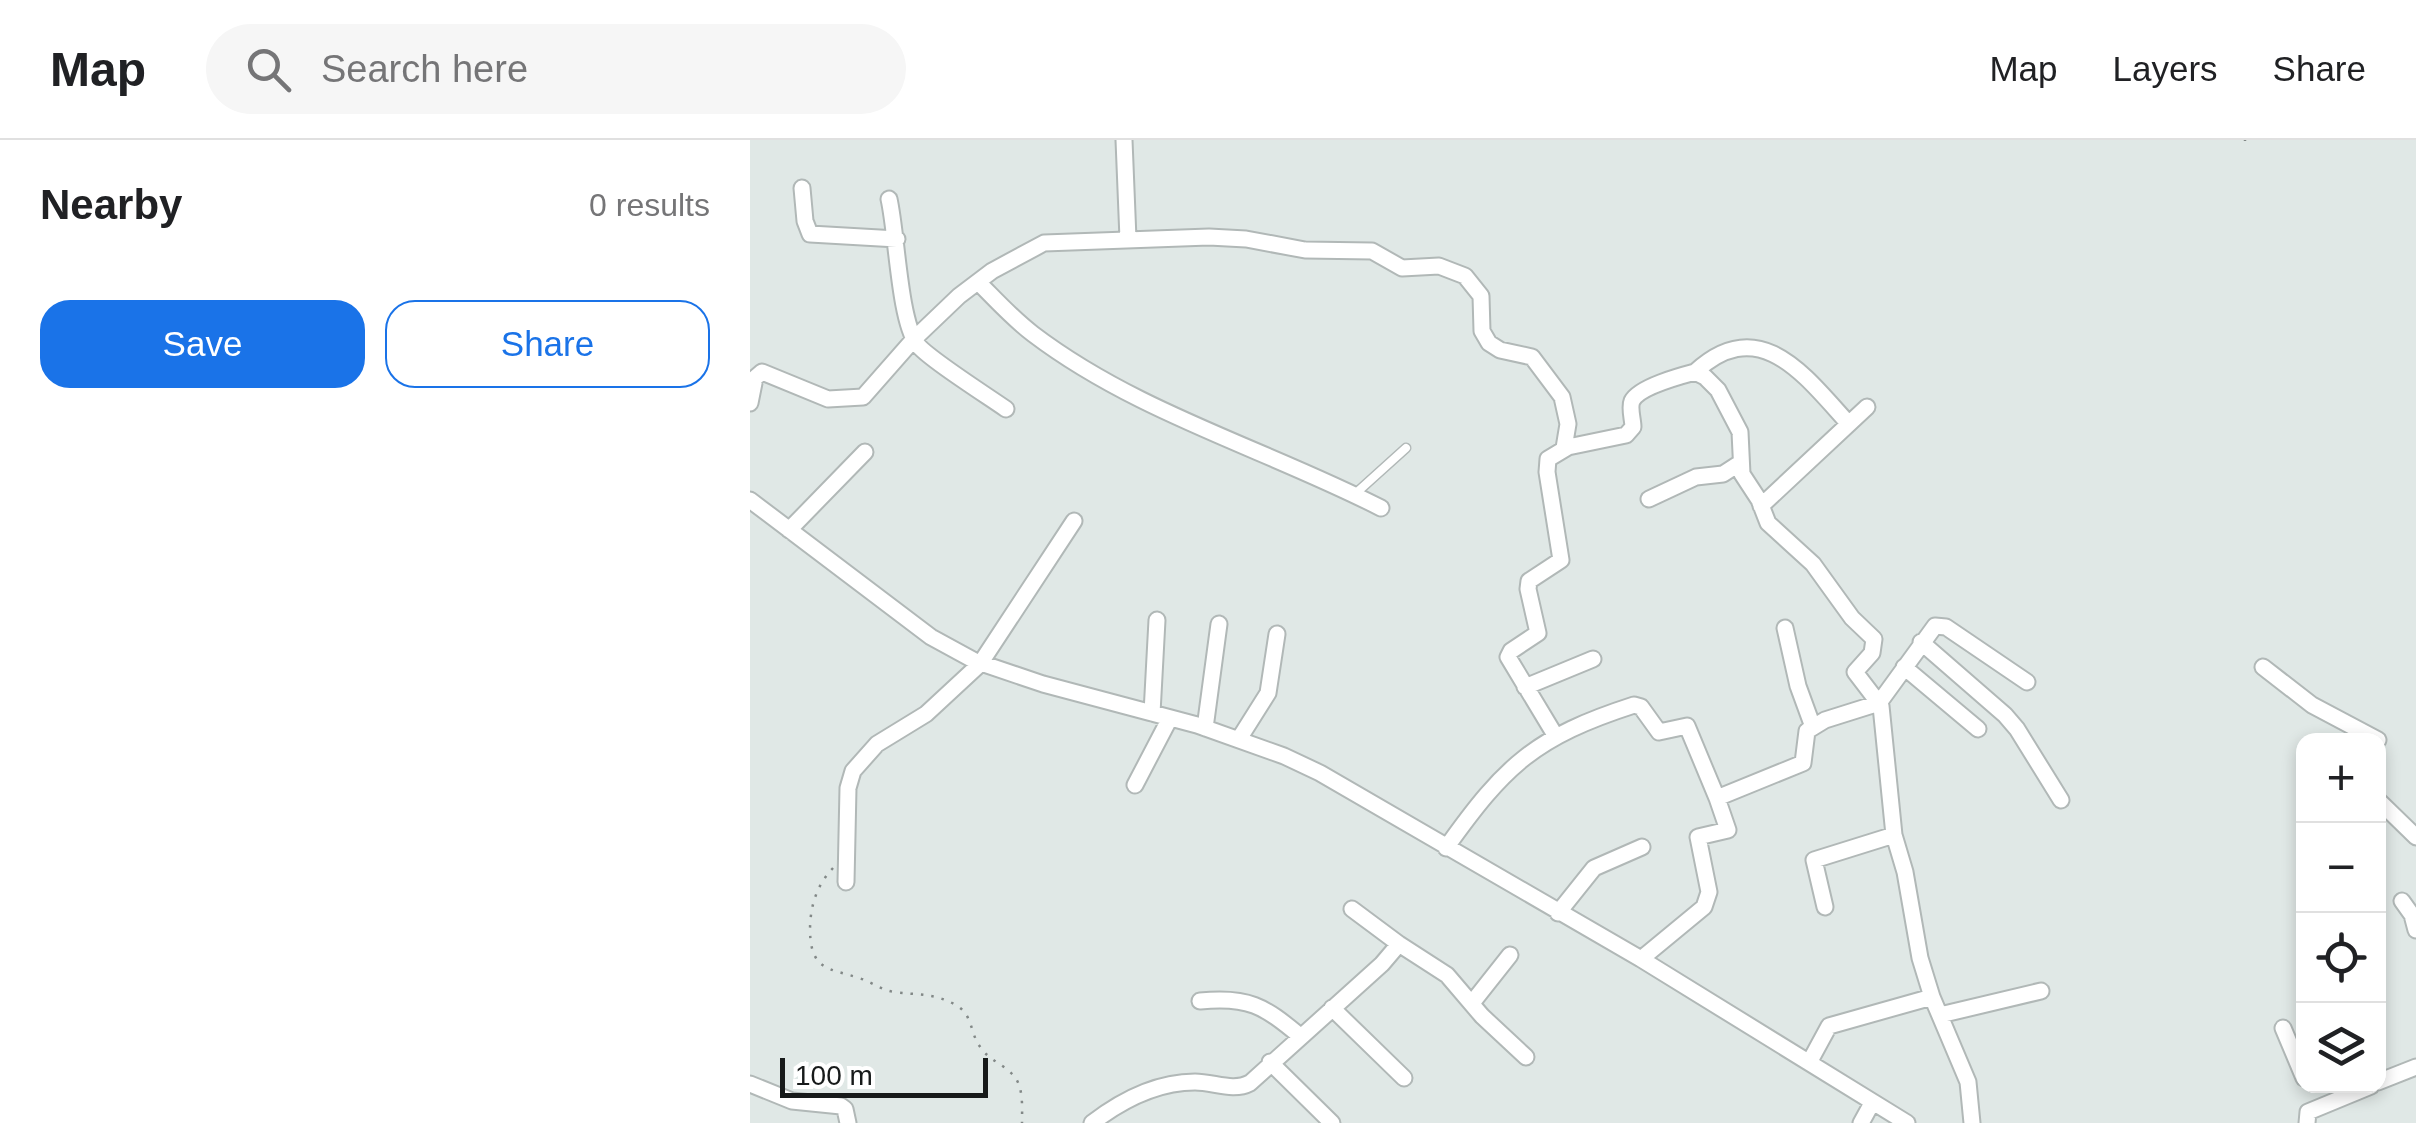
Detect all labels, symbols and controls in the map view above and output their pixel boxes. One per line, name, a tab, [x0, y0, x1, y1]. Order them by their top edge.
search box	[206, 24, 906, 114]
icon: search	[241, 42, 296, 97]
text: Map	[50, 43, 146, 96]
text: Search here	[321, 48, 528, 90]
text: Map	[1989, 49, 2058, 88]
text: Layers	[2113, 49, 2218, 88]
text: Share	[2273, 49, 2366, 88]
text: Nearby	[40, 181, 182, 228]
text: 0 results	[589, 187, 710, 223]
button: Save	[40, 300, 365, 388]
button: Share	[385, 300, 710, 388]
map controls	[2296, 733, 2386, 1093]
button: +	[2296, 733, 2386, 823]
button: −	[2296, 823, 2386, 913]
button: locate	[2296, 913, 2386, 1003]
button: layers	[2296, 1003, 2386, 1093]
scale bar	[780, 1053, 988, 1098]
text: 100 m	[795, 1060, 873, 1091]

